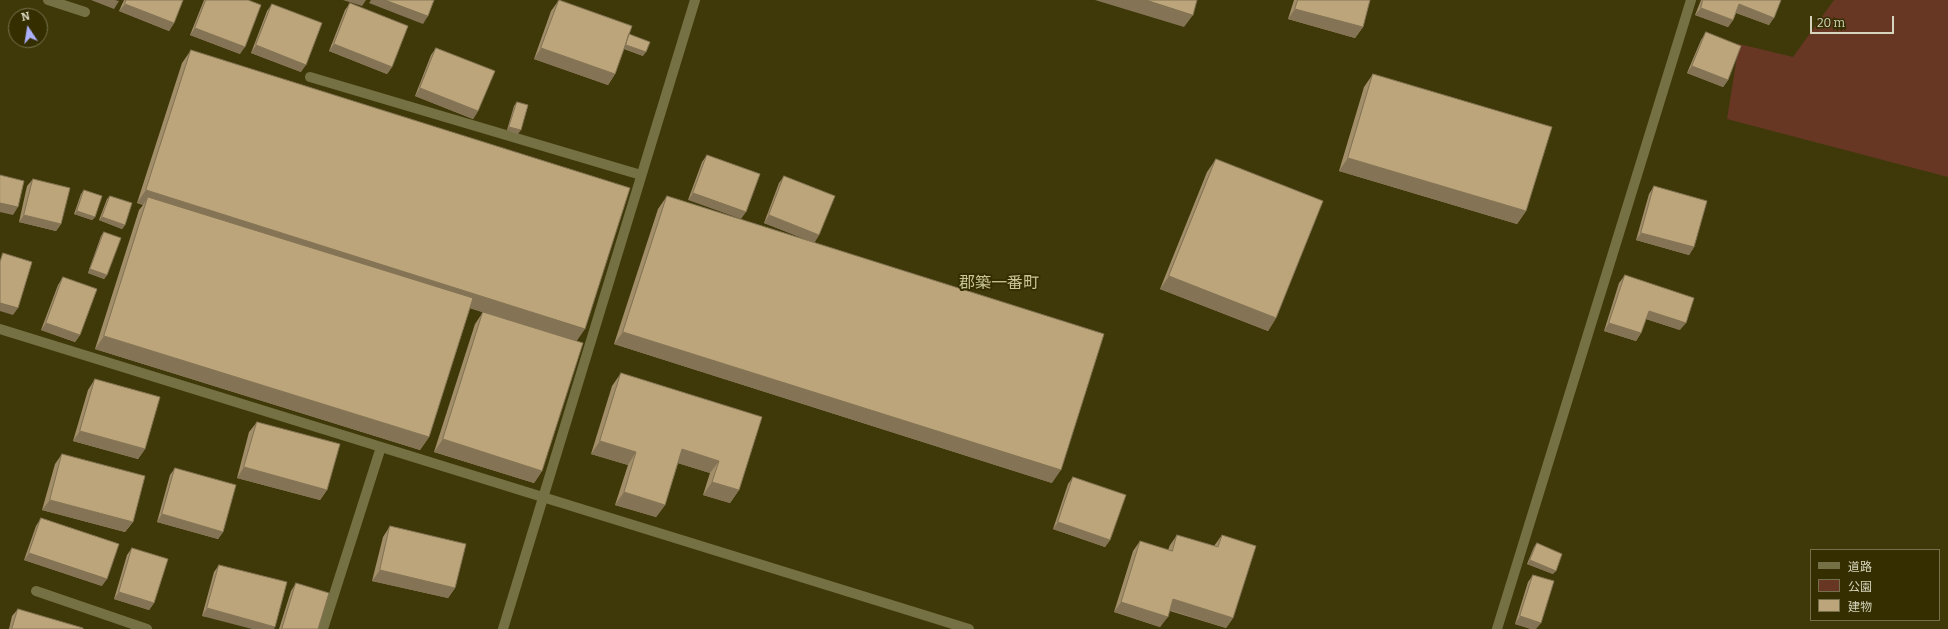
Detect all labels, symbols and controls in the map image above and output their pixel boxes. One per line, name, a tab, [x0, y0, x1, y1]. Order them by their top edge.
north arrow	[8, 8, 48, 48]
scale bar	[1812, 8, 1896, 34]
text: N	[20, 10, 31, 24]
text: 20 m	[1817, 16, 1845, 30]
district label: 郡築一番町	[959, 274, 1039, 294]
legend	[1810, 549, 1940, 621]
text: 道路	[1848, 560, 1872, 574]
text: 公園	[1848, 580, 1872, 594]
text: 建物	[1848, 600, 1872, 614]

